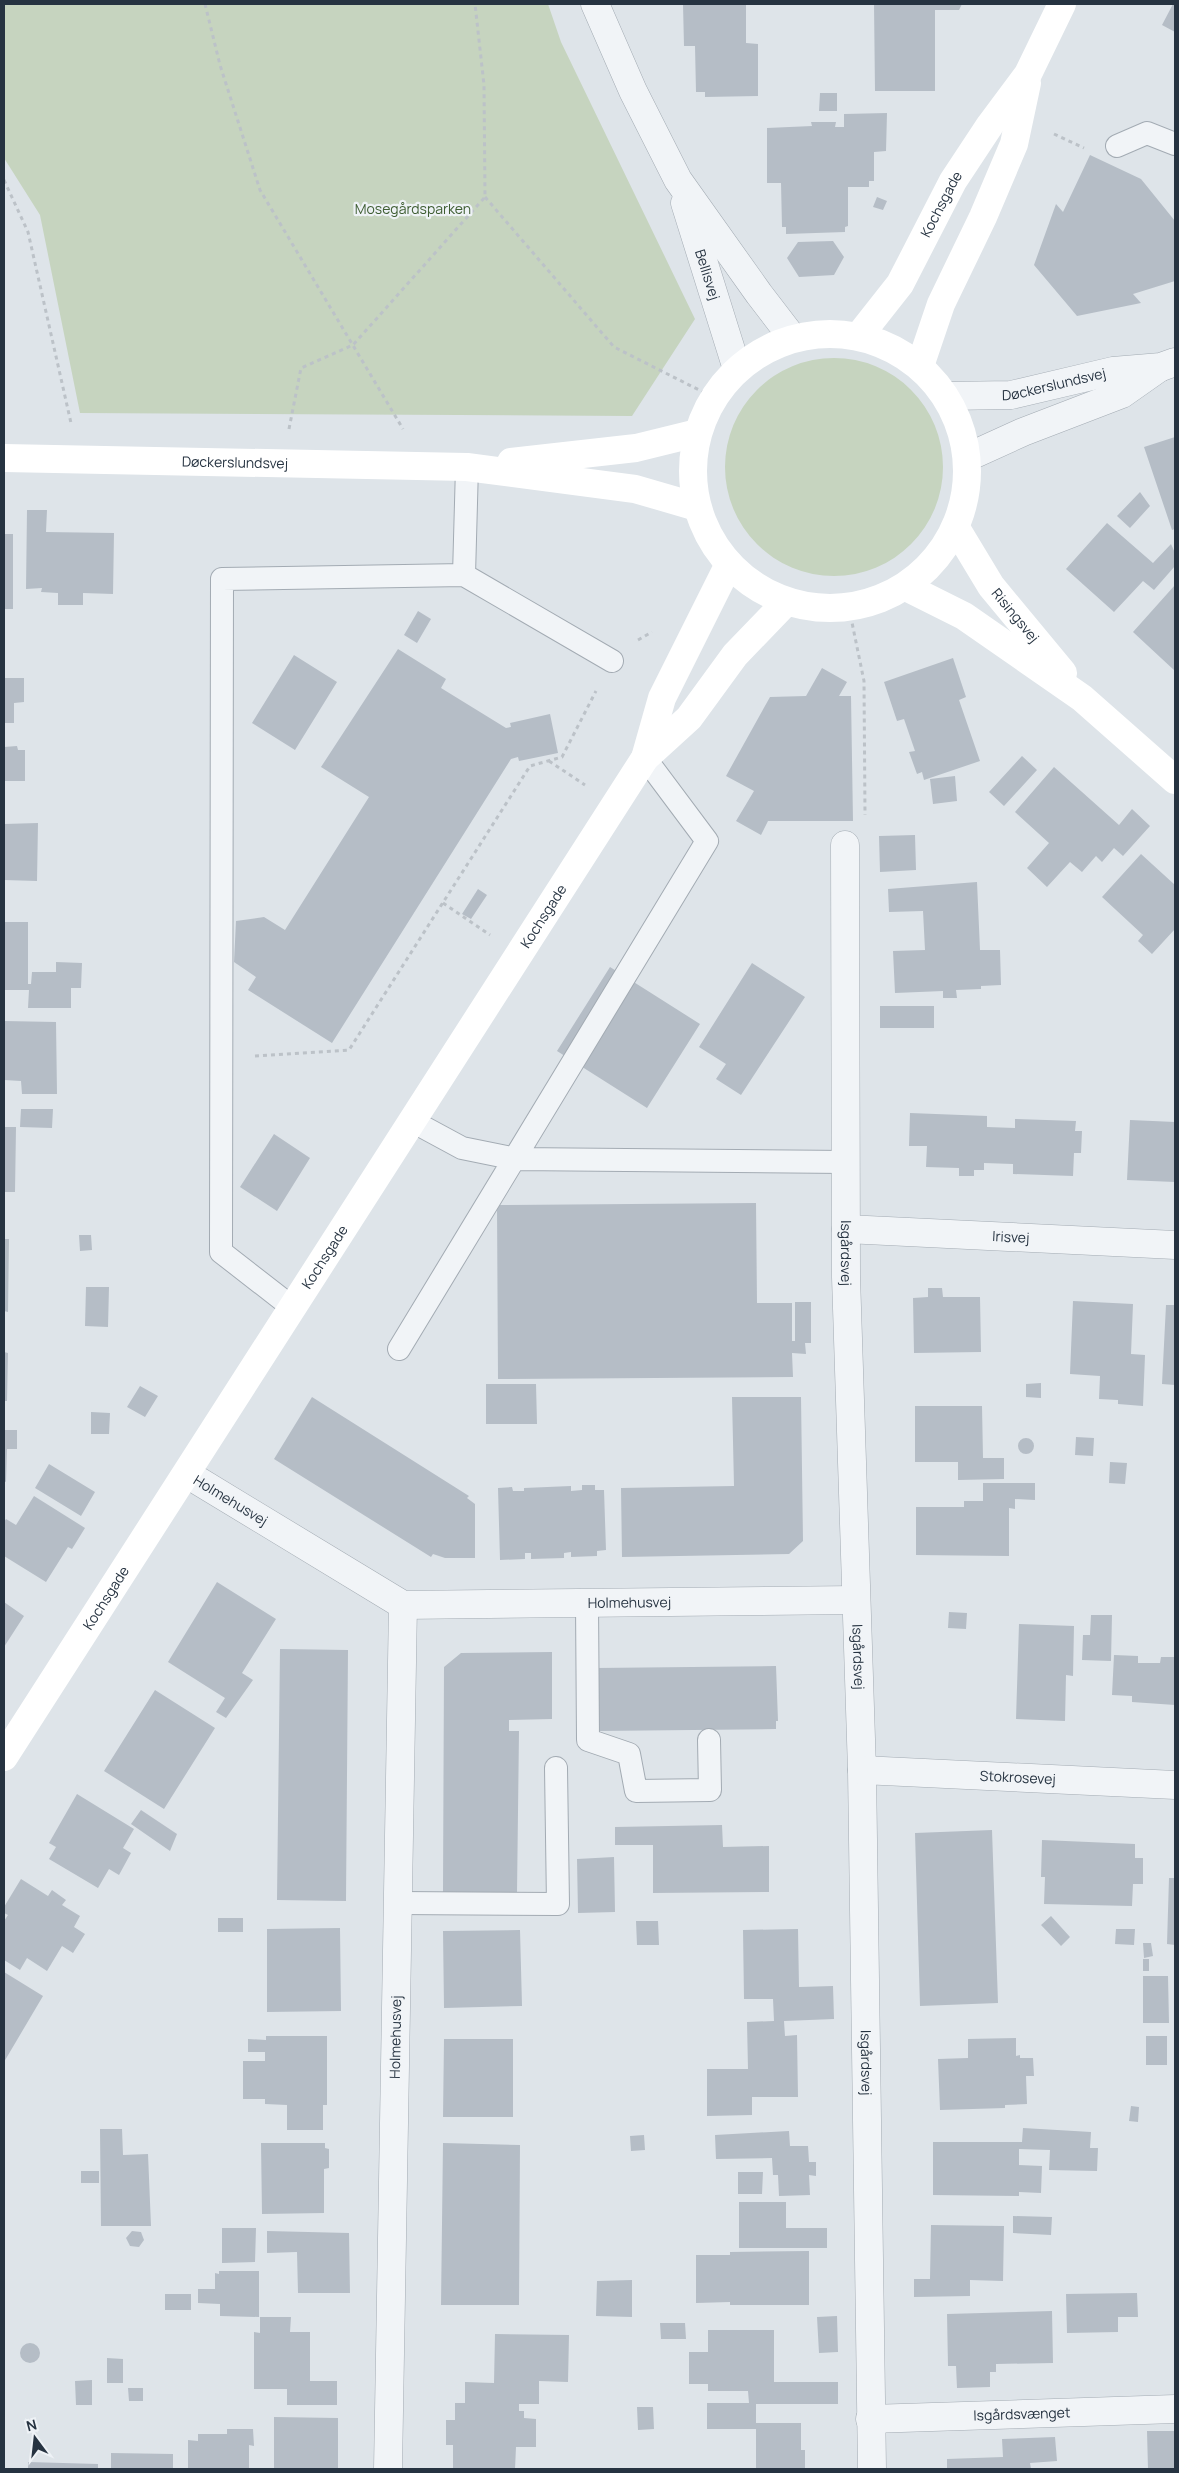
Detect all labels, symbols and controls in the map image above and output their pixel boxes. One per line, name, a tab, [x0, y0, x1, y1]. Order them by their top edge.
street label: Kochsgade	[916, 167, 966, 240]
park label: Mosegårdsparken	[355, 199, 471, 218]
street label: Bellisvej	[691, 247, 725, 302]
street label: Døckerslundsvej	[1002, 363, 1108, 404]
street label: Døckerslundsvej	[182, 451, 288, 473]
street label: Risingsvej	[988, 584, 1044, 646]
street label: Kochsgade	[516, 880, 571, 951]
street label: Isgårdsvej	[837, 1220, 856, 1286]
street label: Kochsgade	[297, 1221, 352, 1292]
street label: Irisvej	[992, 1226, 1030, 1247]
street label: Holmehusvej	[190, 1470, 271, 1530]
street label: Kochsgade	[78, 1562, 133, 1633]
street label: Holmehusvej	[588, 1592, 671, 1612]
street label: Isgårdsvej	[848, 1624, 869, 1690]
street label: Stokrosevej	[979, 1766, 1056, 1788]
street label: Holmehusvej	[385, 1995, 405, 2079]
street label: Isgårdsvej	[857, 2030, 877, 2096]
street label: Isgårdsvænget	[973, 2402, 1071, 2425]
north arrow	[10, 2413, 60, 2463]
text: N	[24, 2414, 39, 2435]

